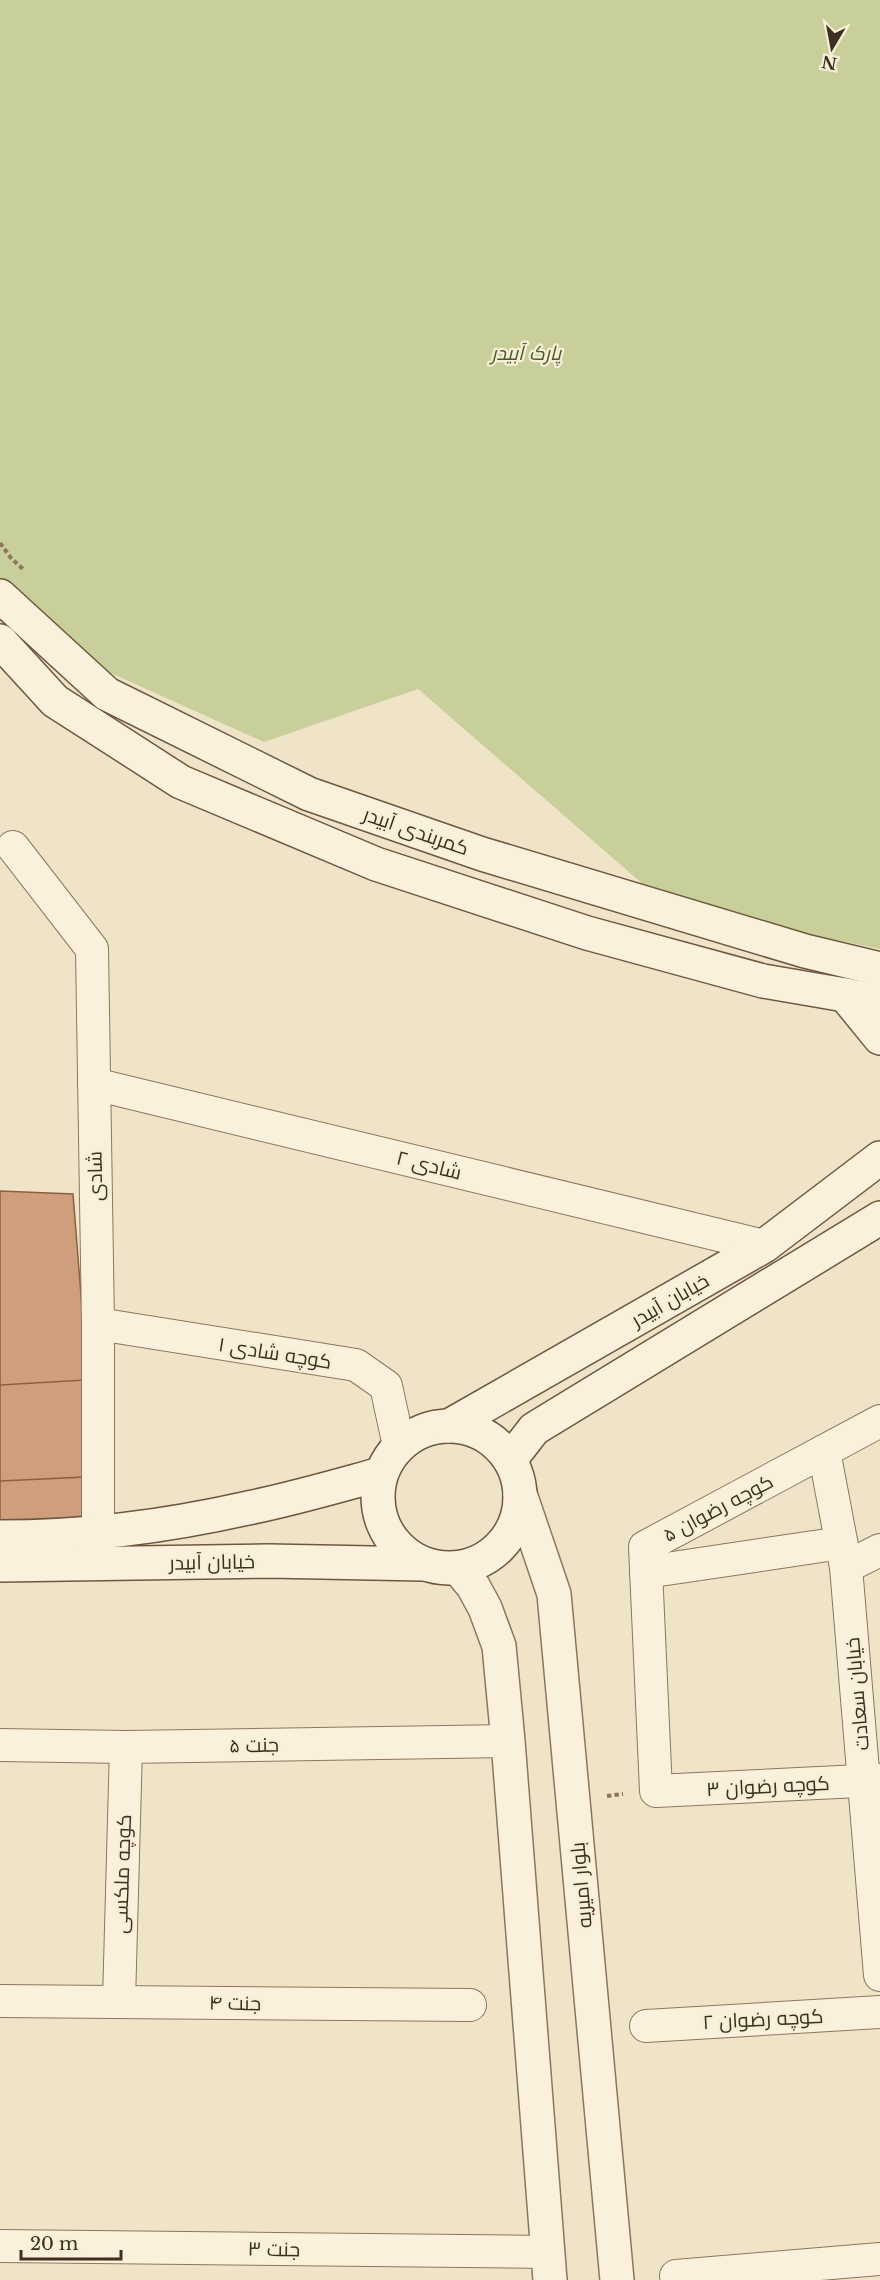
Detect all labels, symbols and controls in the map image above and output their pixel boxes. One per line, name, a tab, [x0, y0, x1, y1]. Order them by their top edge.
north arrow	[802, 18, 862, 78]
text: N	[820, 52, 839, 74]
park label: پارک آبیدر	[488, 341, 563, 367]
street label: کمربندی آبیدر	[359, 801, 472, 861]
street label: شادی ۲	[394, 1145, 464, 1186]
street label: شادی	[83, 1151, 108, 1201]
street label: خیابان آبیدر	[626, 1268, 714, 1333]
street label: کوچه شادی ۱	[216, 1332, 333, 1375]
street label: کوچه رضوان ۵	[659, 1469, 778, 1548]
street label: خیابان آبیدر	[168, 1549, 255, 1576]
street label: خیابان سعادت	[840, 1636, 875, 1752]
street label: جنت ۵	[229, 1733, 279, 1757]
street label: کوچه رضوان ۳	[706, 1771, 830, 1802]
street label: کوچه ملکسی	[108, 1814, 137, 1934]
street label: بلوار امیریه	[565, 1841, 597, 1929]
street label: جنت ۴	[209, 1991, 261, 2015]
street label: کوچه رضوان ۲	[702, 2004, 824, 2035]
scale bar	[21, 2223, 122, 2261]
text: 20 m	[30, 2233, 78, 2255]
street label: جنت ۳	[247, 2237, 301, 2261]

